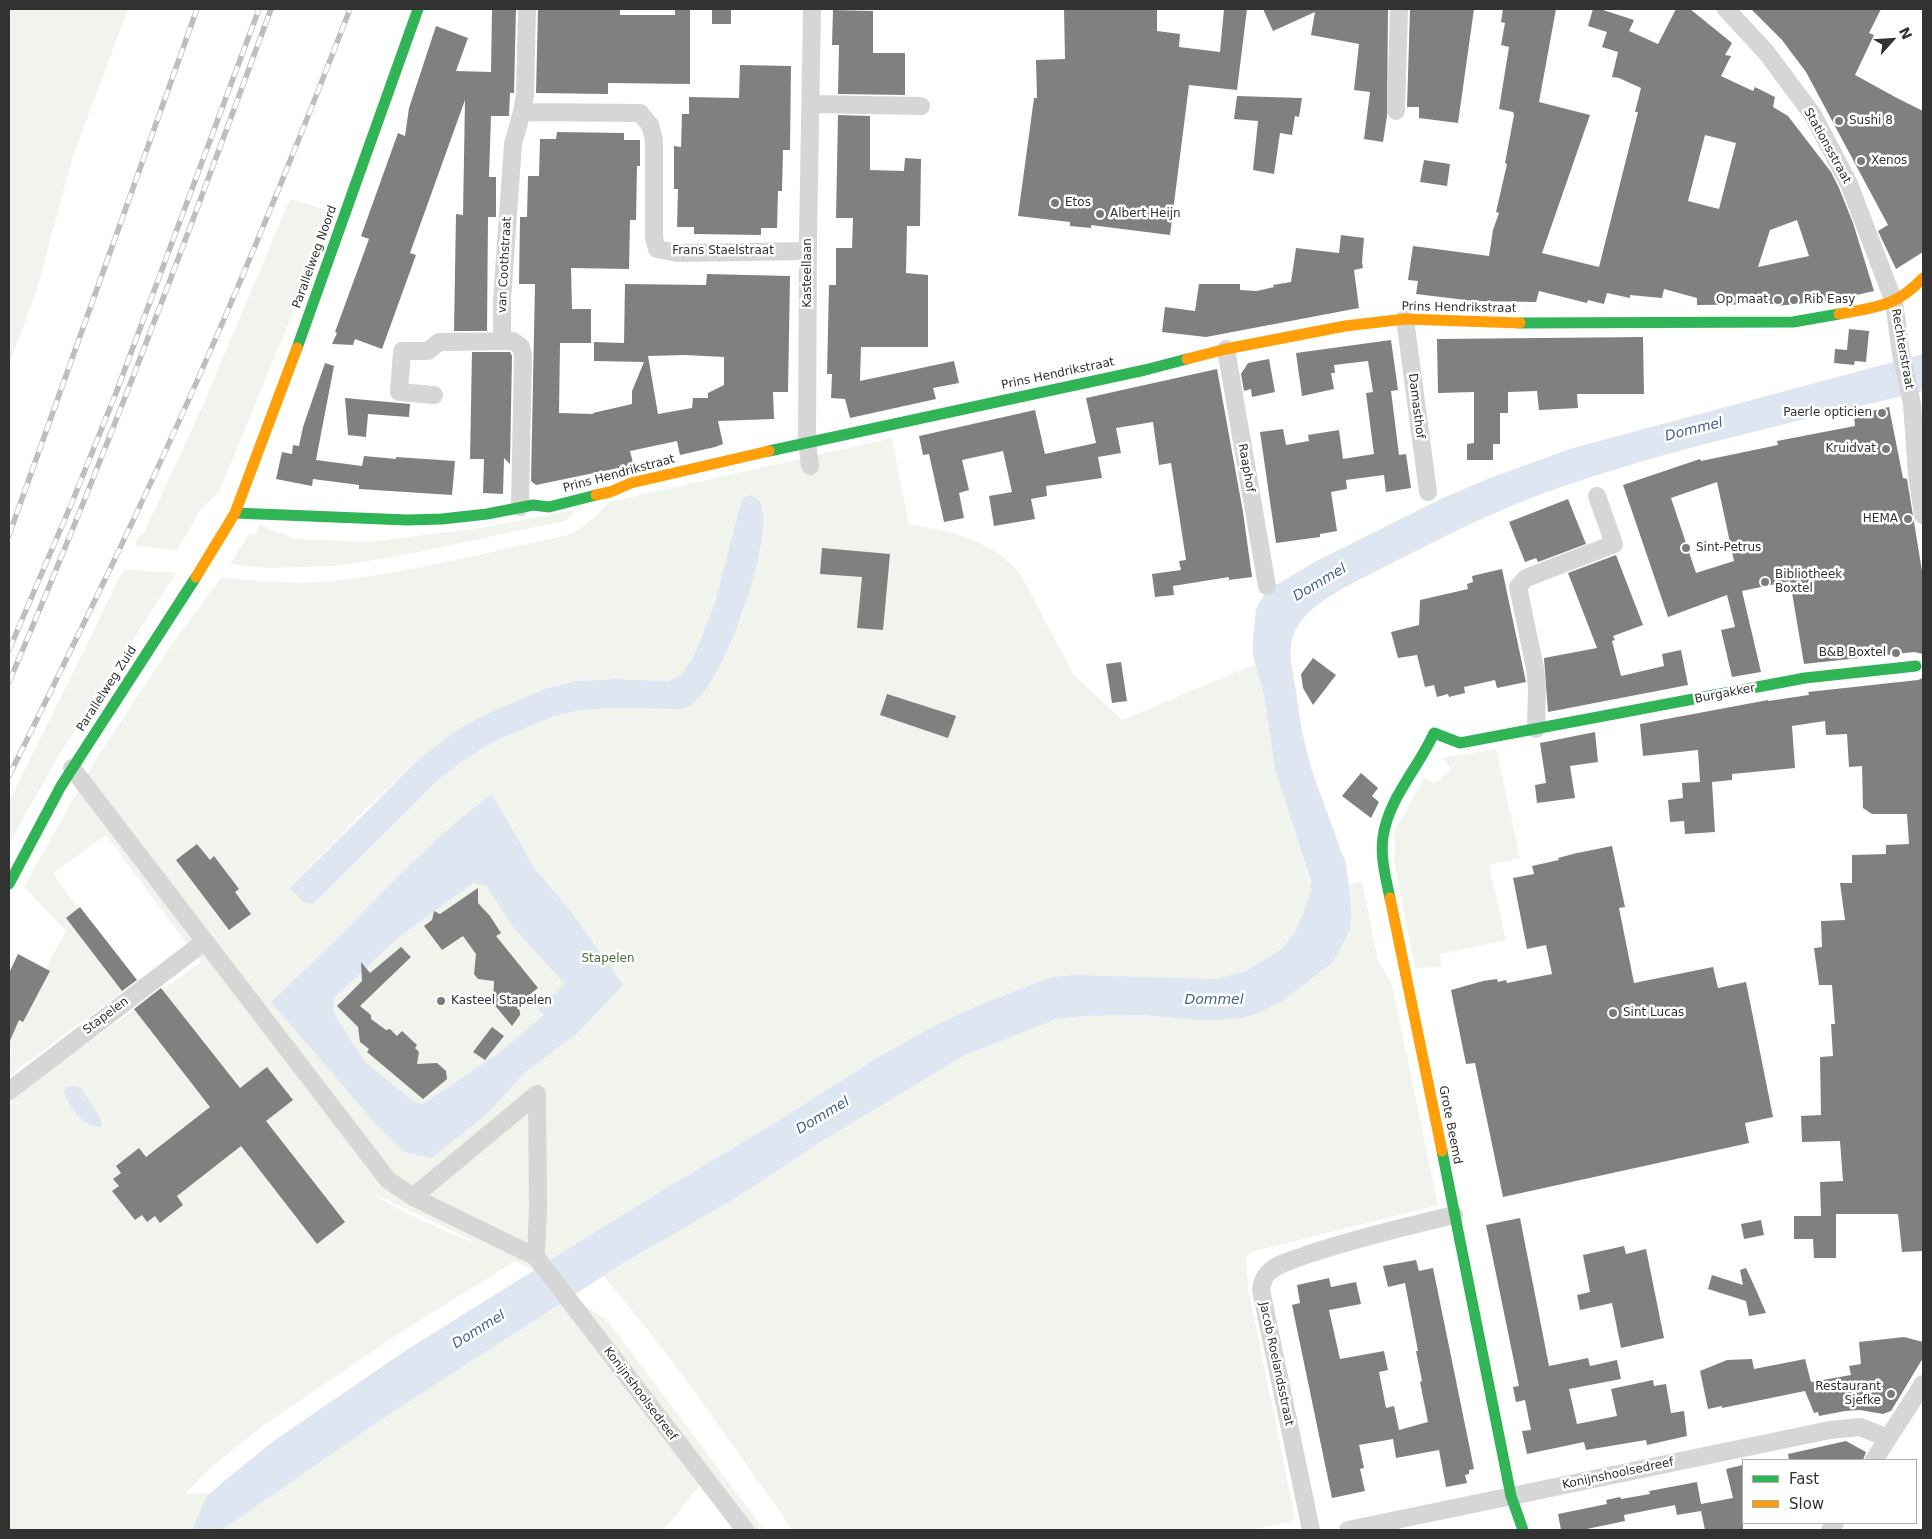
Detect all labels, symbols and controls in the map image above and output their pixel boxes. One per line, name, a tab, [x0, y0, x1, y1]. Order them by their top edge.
north arrow	[1867, 15, 1917, 65]
text: N	[1896, 25, 1915, 42]
street label: Stationsstraat	[1800, 106, 1854, 186]
place label: Sushi 8	[1849, 114, 1893, 128]
marker: Sushi 8	[1833, 115, 1845, 127]
place label: Xenos	[1871, 154, 1907, 168]
marker: Xenos	[1855, 155, 1867, 167]
place label: Etos	[1065, 196, 1091, 210]
marker: Etos	[1049, 197, 1061, 209]
street label: Parallelweg Noord	[290, 204, 340, 310]
place label: Albert Heijn	[1110, 207, 1181, 221]
marker: Albert Heijn	[1094, 208, 1106, 220]
street label: van Coothstraat	[495, 216, 515, 314]
street label: Kasteellaan	[801, 238, 815, 308]
street label: Frans Staelstraat	[672, 244, 774, 258]
place label: Op maat	[1716, 293, 1768, 307]
place label: Rib Easy	[1804, 293, 1855, 307]
marker: Op maat	[1772, 294, 1784, 306]
marker: Rib Easy	[1788, 294, 1800, 306]
street label: Prins Hendrikstraat	[1401, 300, 1517, 316]
street label: Rechterstraat	[1888, 308, 1916, 390]
street label: Prins Hendrikstraat	[1000, 355, 1116, 393]
street label: Damasthof	[1405, 372, 1427, 440]
place label: Paerle opticien	[1783, 406, 1872, 420]
marker: Paerle opticien	[1876, 407, 1888, 419]
water label: Dommel	[1663, 415, 1725, 445]
street label: Raaphof	[1235, 442, 1257, 494]
place label: Kruidvat	[1825, 442, 1876, 456]
marker: Kruidvat	[1880, 443, 1892, 455]
street label: Prins Hendrikstraat	[562, 452, 676, 496]
place label: HEMA	[1863, 512, 1898, 526]
marker: HEMA	[1902, 513, 1914, 525]
place label: Sint-Petrus	[1696, 541, 1761, 555]
marker: Sint-Petrus	[1680, 542, 1692, 554]
water label: Dommel	[1290, 561, 1350, 605]
place label: Bibliotheek Boxtel	[1775, 568, 1842, 596]
marker: Bibliotheek Boxtel	[1759, 576, 1771, 588]
street label: Parallelweg Zuid	[74, 644, 140, 734]
place label: B&B Boxtel	[1819, 646, 1886, 660]
marker: B&B Boxtel	[1890, 647, 1902, 659]
street label: Burgakker	[1694, 681, 1756, 707]
park label: Stapelen	[582, 952, 634, 966]
water label: Dommel	[1184, 992, 1244, 1008]
street label: Stapelen	[81, 994, 131, 1038]
place label: Kasteel Stapelen	[451, 994, 552, 1008]
marker: Kasteel Stapelen	[435, 995, 447, 1007]
place label: Sint Lucas	[1623, 1006, 1684, 1020]
marker: Sint Lucas	[1607, 1007, 1619, 1019]
street label: Grote Beemd	[1435, 1085, 1465, 1165]
water label: Dommel	[793, 1094, 853, 1138]
street label: Jacob Roelandsstraat	[1256, 1301, 1296, 1427]
water label: Dommel	[449, 1307, 509, 1353]
street label: Konijnshoolsedreef	[600, 1344, 680, 1444]
place label: Restaurant Sjefke	[1815, 1380, 1881, 1408]
marker: Restaurant Sjefke	[1885, 1388, 1897, 1400]
street label: Konijnshoolsedreef	[1561, 1455, 1675, 1493]
legend	[1742, 1459, 1917, 1524]
text: Fast	[1789, 1470, 1819, 1488]
text: Slow	[1789, 1495, 1824, 1513]

